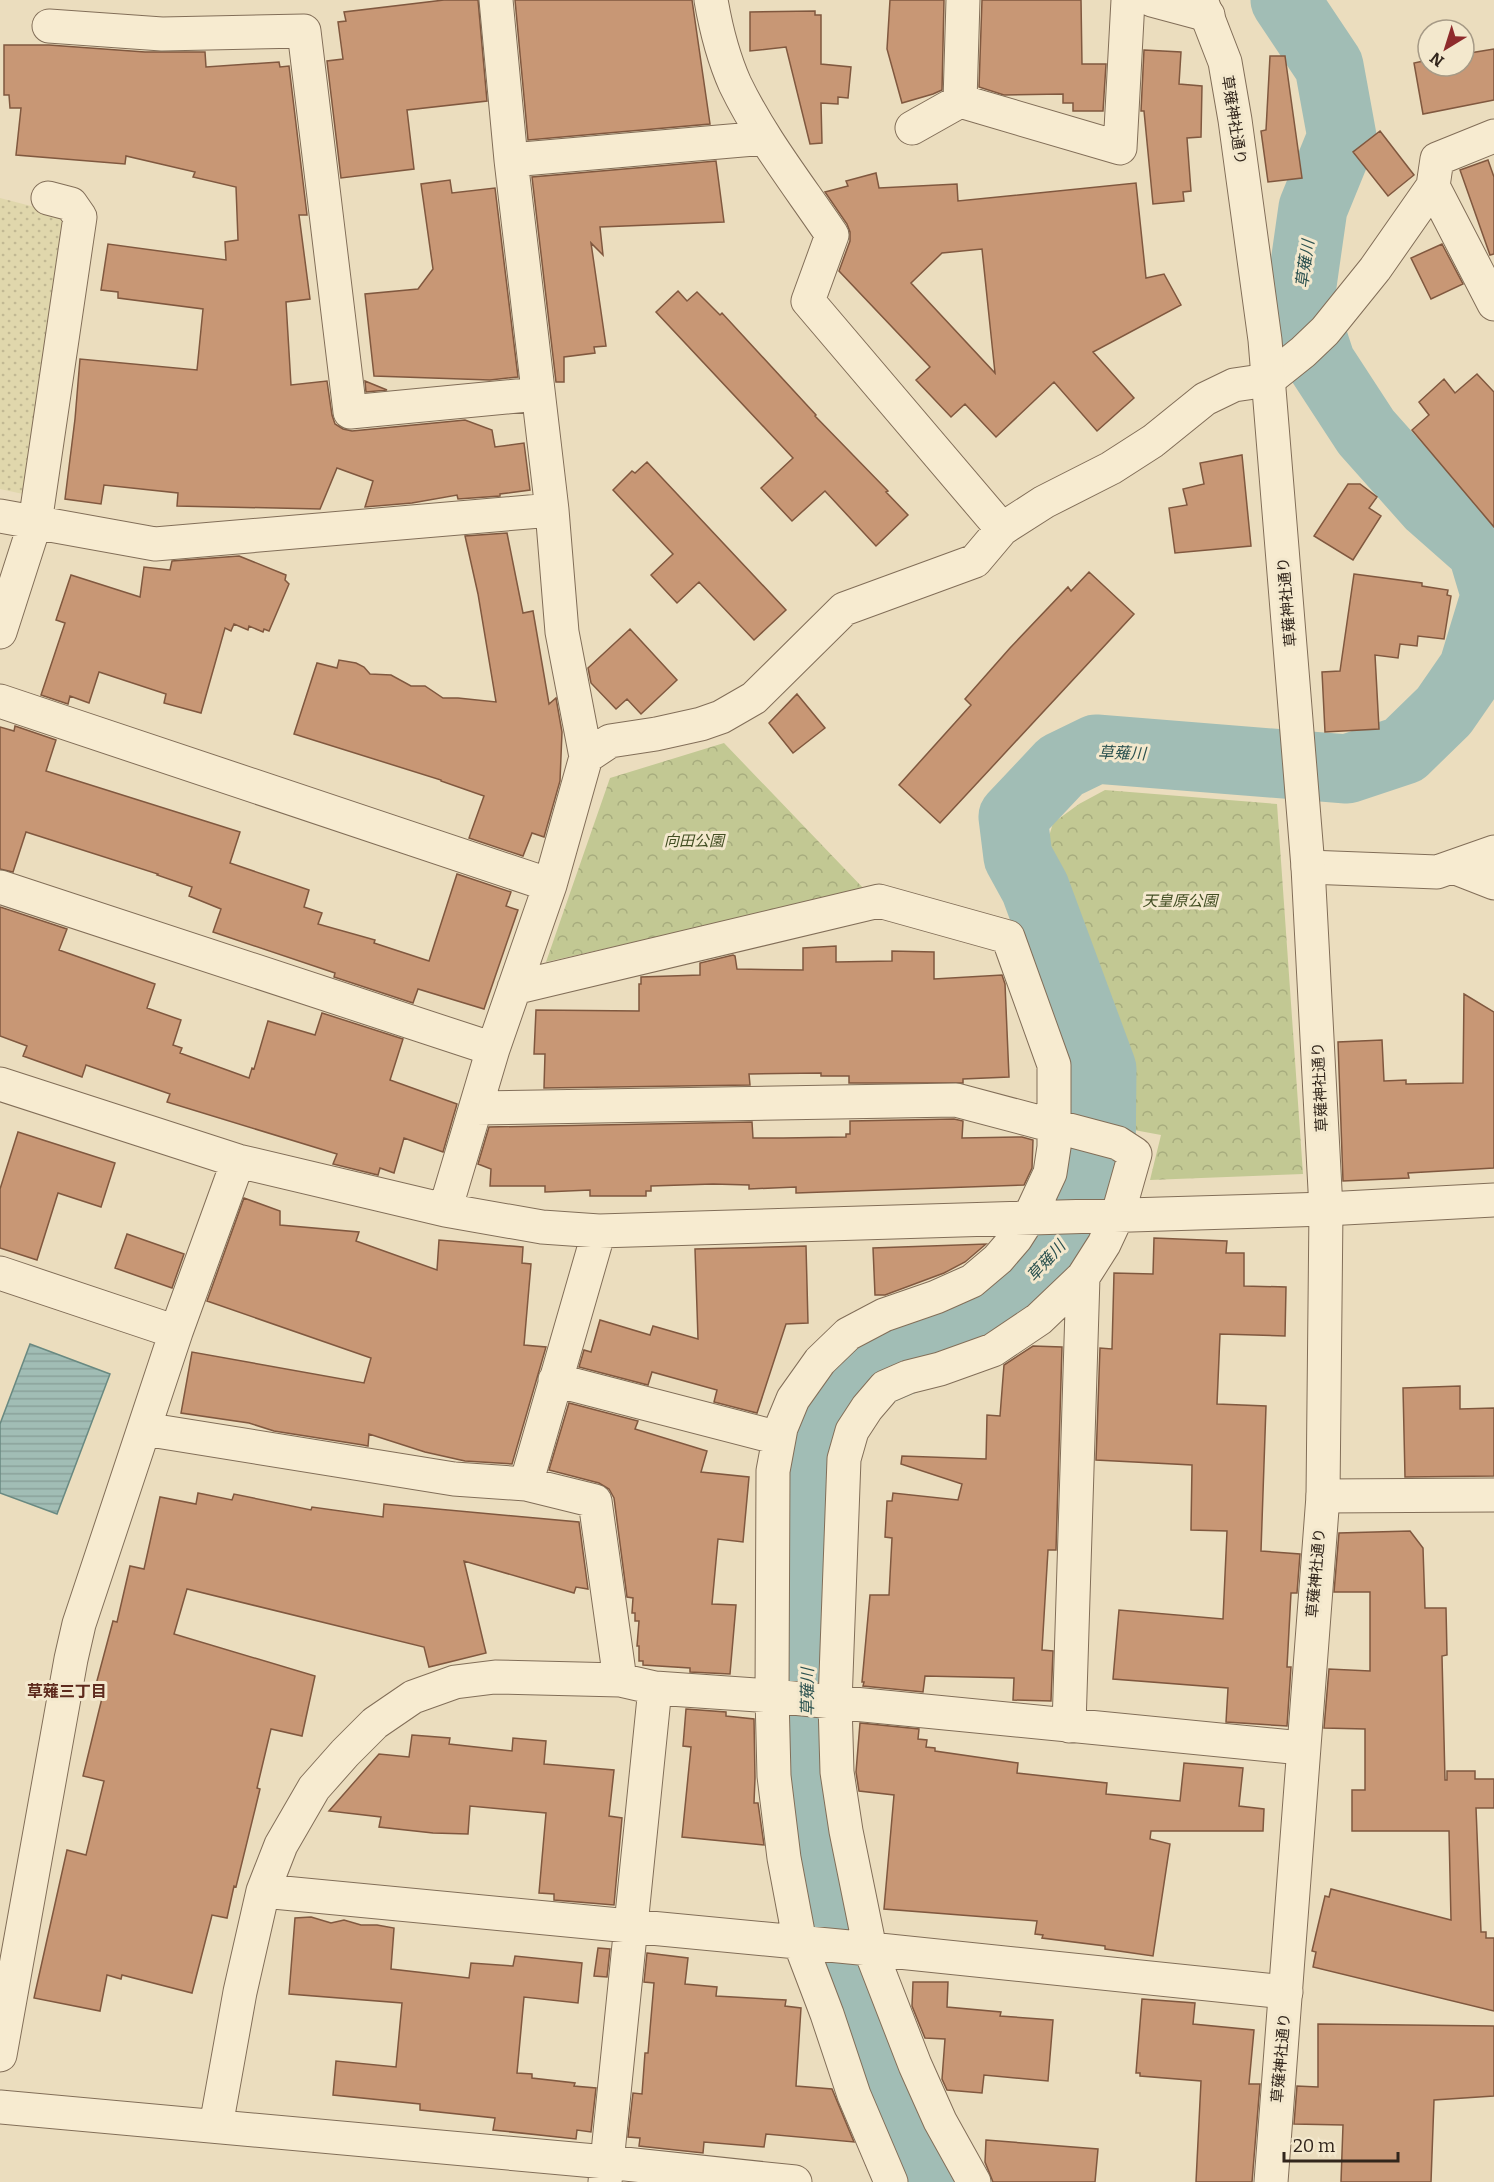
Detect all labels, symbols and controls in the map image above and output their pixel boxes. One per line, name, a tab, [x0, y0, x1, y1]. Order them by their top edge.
north arrow	[1416, 18, 1476, 78]
text: N	[1426, 48, 1448, 71]
street label: 草薙神社通り	[1218, 74, 1250, 166]
water label: 草薙川	[1292, 237, 1318, 289]
street label: 草薙神社通り	[1274, 556, 1300, 648]
water label: 草薙川	[1098, 743, 1148, 763]
park label: 向田公園	[664, 832, 726, 850]
park label: 天皇原公園	[1142, 892, 1219, 910]
street label: 草薙神社通り	[1309, 1042, 1331, 1132]
water label: 草薙川	[1023, 1235, 1070, 1285]
street label: 草薙神社通り	[1303, 1527, 1329, 1619]
water label: 草薙川	[798, 1666, 817, 1716]
district label: 草薙三丁目	[27, 1682, 107, 1701]
street label: 草薙神社通り	[1268, 2012, 1294, 2104]
scale bar	[1284, 2125, 1398, 2163]
text: 20 m	[1293, 2135, 1335, 2157]

